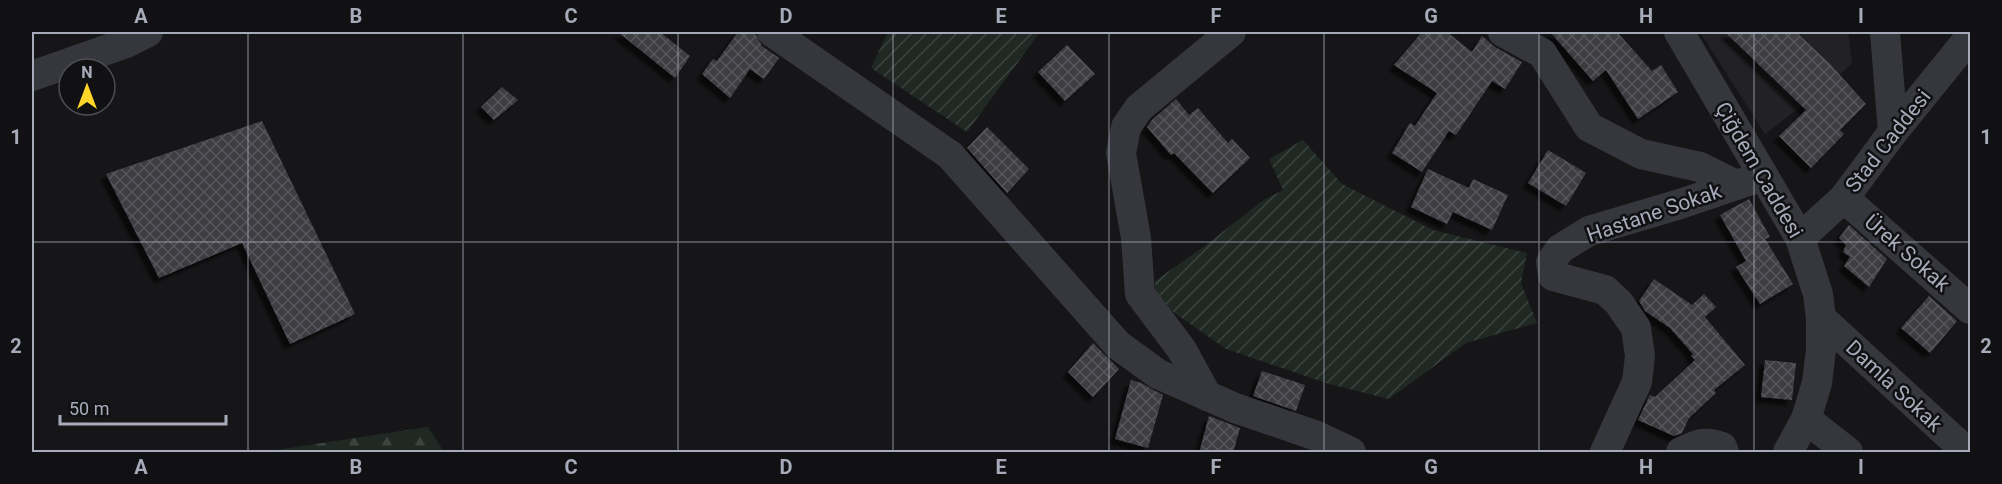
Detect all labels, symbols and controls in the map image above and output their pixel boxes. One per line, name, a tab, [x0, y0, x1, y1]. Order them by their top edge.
text: A	[134, 4, 148, 28]
text: B	[350, 4, 362, 28]
text: C	[564, 4, 578, 28]
text: D	[780, 4, 793, 28]
text: E	[995, 4, 1007, 28]
text: F	[1211, 4, 1222, 28]
text: G	[1424, 4, 1438, 28]
text: H	[1639, 4, 1653, 28]
text: I	[1858, 4, 1864, 28]
north arrow	[57, 57, 117, 117]
text: N	[81, 63, 93, 82]
street label: Stad Caddesi	[1840, 85, 1936, 197]
street label: Çiğdem Caddesi	[1710, 98, 1808, 242]
text: 1	[10, 125, 22, 149]
text: 1	[1980, 125, 1992, 149]
street label: Hastane Sokak	[1584, 179, 1725, 247]
street label: Ürek Sokak	[1860, 210, 1955, 297]
text: 2	[10, 334, 22, 358]
text: 2	[1980, 334, 1992, 358]
street label: Damla Sokak	[1841, 335, 1947, 437]
scale bar	[60, 388, 226, 426]
text: 50 m	[69, 398, 109, 419]
text: A	[134, 455, 148, 479]
text: B	[350, 455, 362, 479]
text: C	[564, 455, 578, 479]
text: D	[780, 455, 793, 479]
text: E	[995, 455, 1007, 479]
text: F	[1211, 455, 1222, 479]
text: G	[1424, 455, 1438, 479]
text: H	[1639, 455, 1653, 479]
text: I	[1858, 455, 1864, 479]

